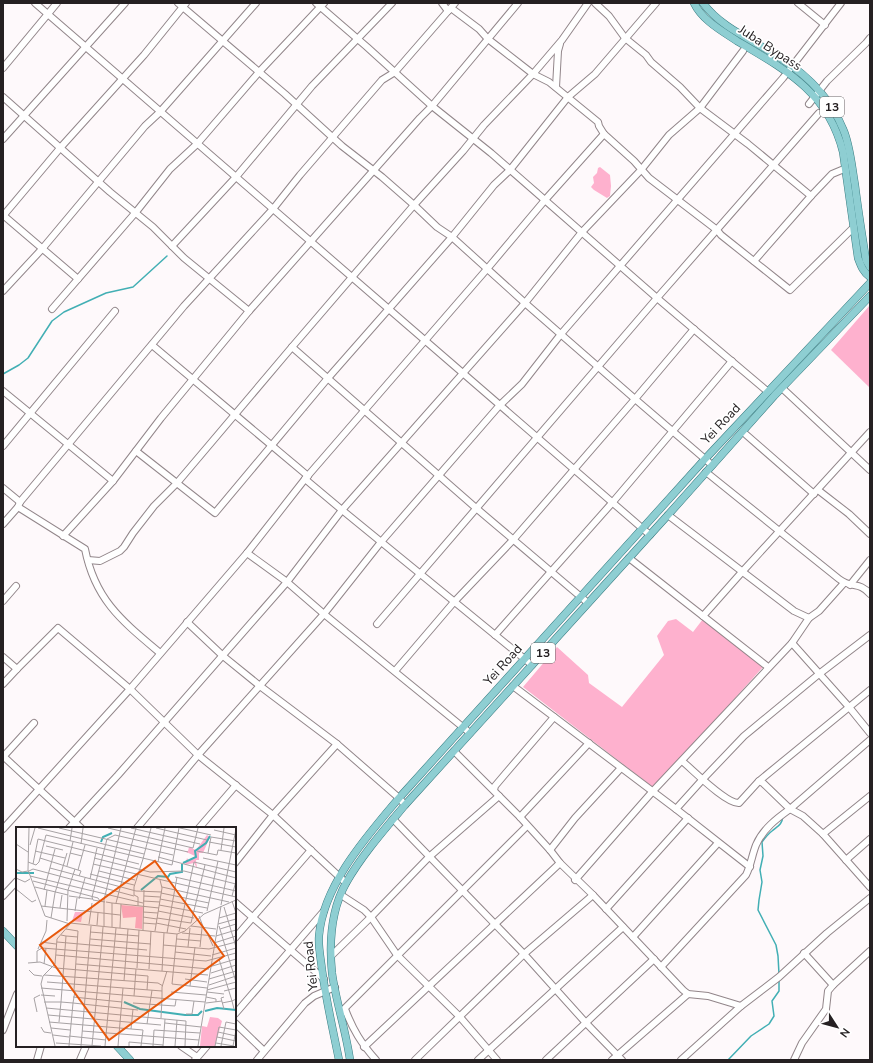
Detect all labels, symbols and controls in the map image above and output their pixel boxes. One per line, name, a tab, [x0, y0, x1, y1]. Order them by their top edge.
street label: Juba Bypass	[734, 20, 805, 75]
road number: 13	[820, 97, 844, 117]
street label: Yei Road	[697, 399, 745, 449]
street label: Yei Road	[479, 640, 527, 690]
road number: 13	[531, 643, 555, 663]
inset map	[16, 827, 236, 1047]
street label: Yei Road	[299, 940, 323, 993]
north arrow	[817, 1007, 857, 1047]
text: N	[836, 1025, 853, 1040]

